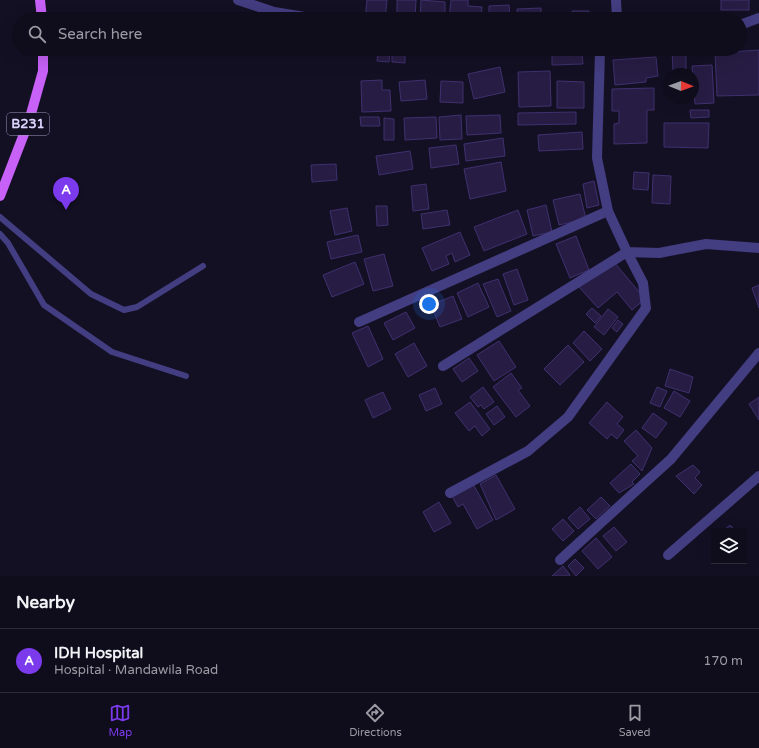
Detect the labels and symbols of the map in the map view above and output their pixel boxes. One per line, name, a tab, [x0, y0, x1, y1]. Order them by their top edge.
north arrow	[663, 68, 699, 104]
road number: B231	[7, 113, 49, 135]
pin: A	[53, 177, 79, 210]
your location	[419, 294, 439, 314]

